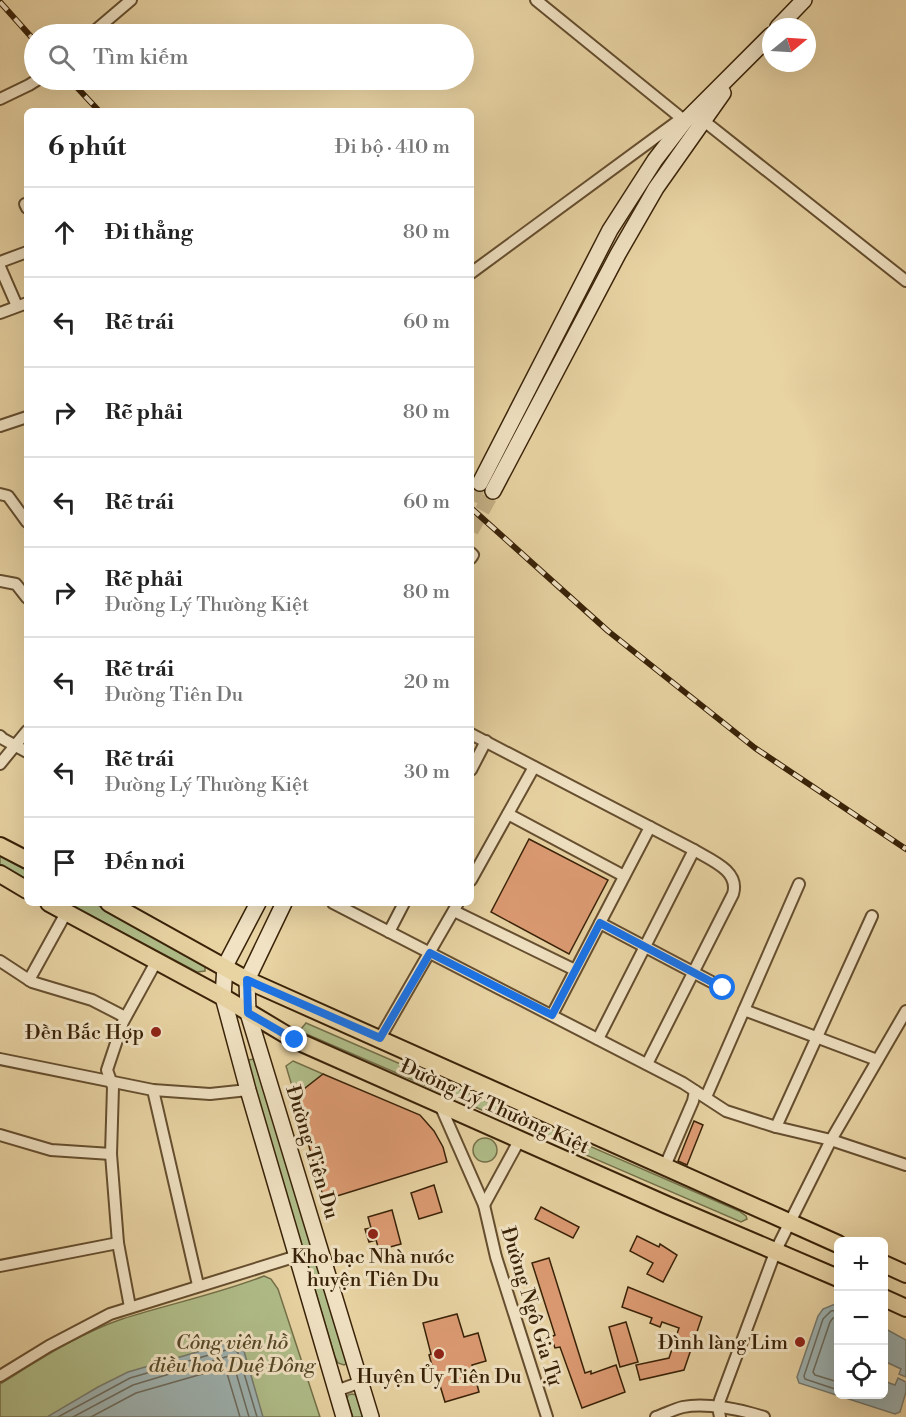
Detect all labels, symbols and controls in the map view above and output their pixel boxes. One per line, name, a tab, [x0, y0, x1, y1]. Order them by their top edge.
north arrow	[762, 18, 816, 72]
search box	[24, 24, 474, 90]
icon: search	[45, 41, 78, 74]
text: Tìm kiếm	[93, 44, 189, 71]
text: 6 phút	[48, 131, 126, 163]
text: Đi bộ · 410 m	[335, 135, 450, 160]
icon: ahead	[48, 216, 81, 249]
text: Đi thẳng	[105, 219, 193, 246]
text: 80 m	[403, 220, 450, 245]
icon: left	[48, 306, 81, 339]
text: Rẽ trái	[105, 309, 174, 336]
text: 60 m	[403, 310, 450, 335]
icon: right	[48, 396, 81, 429]
text: Rẽ phải	[105, 399, 183, 426]
text: 80 m	[403, 400, 450, 425]
icon: left	[48, 486, 81, 519]
text: Rẽ trái	[105, 489, 174, 516]
text: 60 m	[403, 490, 450, 515]
text: Rẽ phải	[105, 566, 183, 593]
icon: right	[48, 576, 81, 609]
text: 80 m	[403, 580, 450, 605]
text: Đường Lý Thường Kiệt	[105, 593, 309, 618]
text: Rẽ trái	[105, 656, 174, 683]
icon: left	[48, 666, 81, 699]
text: 20 m	[404, 670, 450, 695]
text: Đường Tiên Du	[105, 683, 243, 708]
text: Rẽ trái	[105, 746, 174, 773]
icon: left	[48, 756, 81, 789]
text: 30 m	[404, 760, 450, 785]
text: Đường Lý Thường Kiệt	[105, 773, 309, 798]
icon: arrive	[48, 846, 81, 879]
text: Đến nơi	[105, 849, 185, 876]
route start	[709, 974, 735, 1000]
place label: Đền Bắc Hợp	[25, 1021, 144, 1046]
marker: Đền Bắc Hợp	[149, 1025, 163, 1039]
route end	[281, 1026, 307, 1052]
street label: Đường Lý Thường Kiệt	[396, 1054, 593, 1160]
street label: Đường Tiên Du	[279, 1083, 344, 1223]
street label: Đường Ngô Gia Tự	[495, 1224, 567, 1389]
marker: Kho bạc Nhà nước huyện Tiên Du	[366, 1227, 380, 1241]
map controls	[834, 1237, 888, 1399]
button: +	[834, 1237, 888, 1291]
place label: Kho bạc Nhà nước huyện Tiên Du	[291, 1245, 455, 1293]
button: −	[834, 1291, 888, 1345]
park label: Công viên hồ điều hoà Duệ Đông	[149, 1331, 317, 1379]
place label: Đình làng Lim	[658, 1331, 788, 1356]
marker: Đình làng Lim	[793, 1335, 807, 1349]
button: locate	[834, 1345, 888, 1399]
marker: Huyện Ủy Tiên Du	[432, 1347, 446, 1361]
place label: Huyện Ủy Tiên Du	[356, 1364, 522, 1390]

